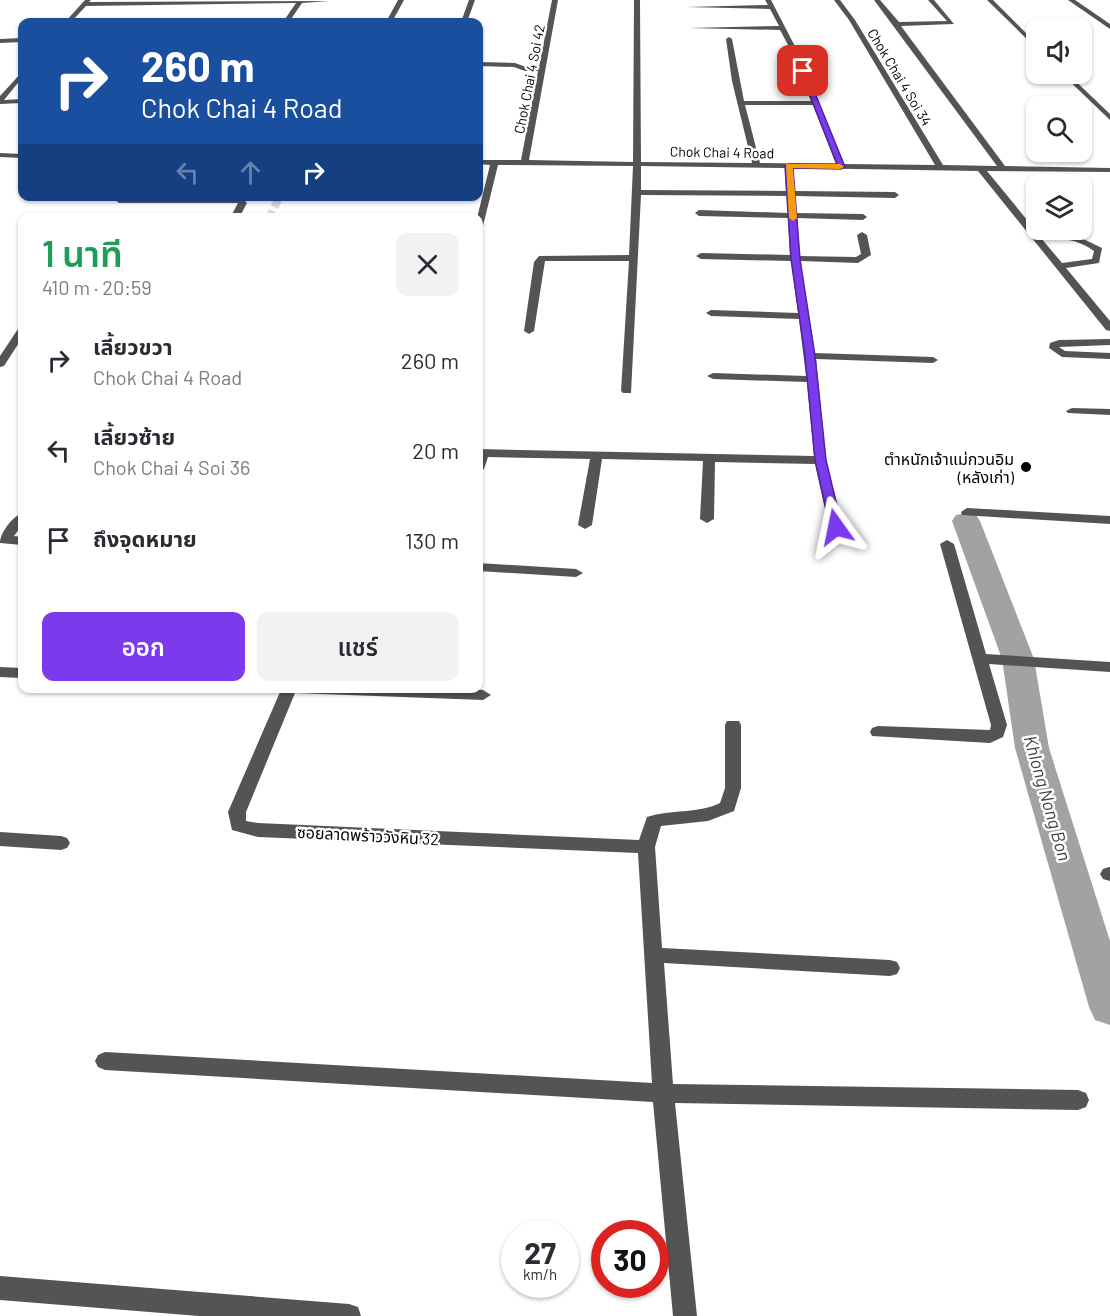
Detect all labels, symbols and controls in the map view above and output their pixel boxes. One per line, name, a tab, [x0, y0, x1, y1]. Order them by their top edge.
map controls	[1026, 18, 1092, 240]
button: sound	[1026, 18, 1092, 84]
street label: Chok Chai 4 Soi 42	[510, 23, 548, 135]
street label: Chok Chai 4 Soi 34	[864, 25, 936, 129]
text: 260 m	[141, 40, 254, 90]
icon: right	[42, 42, 120, 120]
pin	[777, 45, 828, 96]
icon: arrive	[786, 54, 819, 87]
text: Chok Chai 4 Road	[141, 91, 342, 123]
button: search	[1026, 96, 1092, 162]
street label: Chok Chai 4 Road	[670, 143, 774, 161]
icon: left	[171, 156, 204, 189]
icon: ahead	[234, 156, 267, 189]
icon: right	[297, 156, 330, 189]
button: layers	[1026, 174, 1092, 240]
text: 1 นาที	[42, 231, 123, 274]
button: close	[396, 233, 459, 296]
text: 410 m · 20:59	[42, 275, 152, 299]
text: เลี้ยวขวา	[93, 333, 173, 359]
icon: right	[42, 344, 75, 377]
text: 260 m	[401, 347, 459, 373]
text: Chok Chai 4 Road	[93, 365, 242, 389]
text: เลี้ยวซ้าย	[93, 423, 175, 449]
icon: left	[42, 434, 75, 467]
text: 20 m	[412, 437, 459, 463]
place label: ตำหนักเจ้าแม่กวนอิม (หลังเก่า)	[884, 449, 1015, 486]
text: Chok Chai 4 Soi 36	[93, 455, 250, 479]
marker: ตำหนักเจ้าแม่กวนอิม (หลังเก่า)	[1019, 460, 1033, 474]
position arrow	[804, 495, 868, 559]
icon: arrive	[42, 524, 75, 557]
text: ถึงจุดหมาย	[93, 525, 197, 551]
text: 130 m	[405, 527, 459, 553]
button: ออก	[42, 612, 245, 681]
button: แชร์	[257, 612, 459, 681]
water label: Khlong Nong Bon	[1020, 733, 1076, 863]
street label: ซอยลาดพร้าววังหิน 32	[297, 822, 439, 848]
speed limit sign: 30	[591, 1220, 669, 1298]
text: 27	[524, 1234, 556, 1270]
text: km/h	[523, 1265, 557, 1283]

